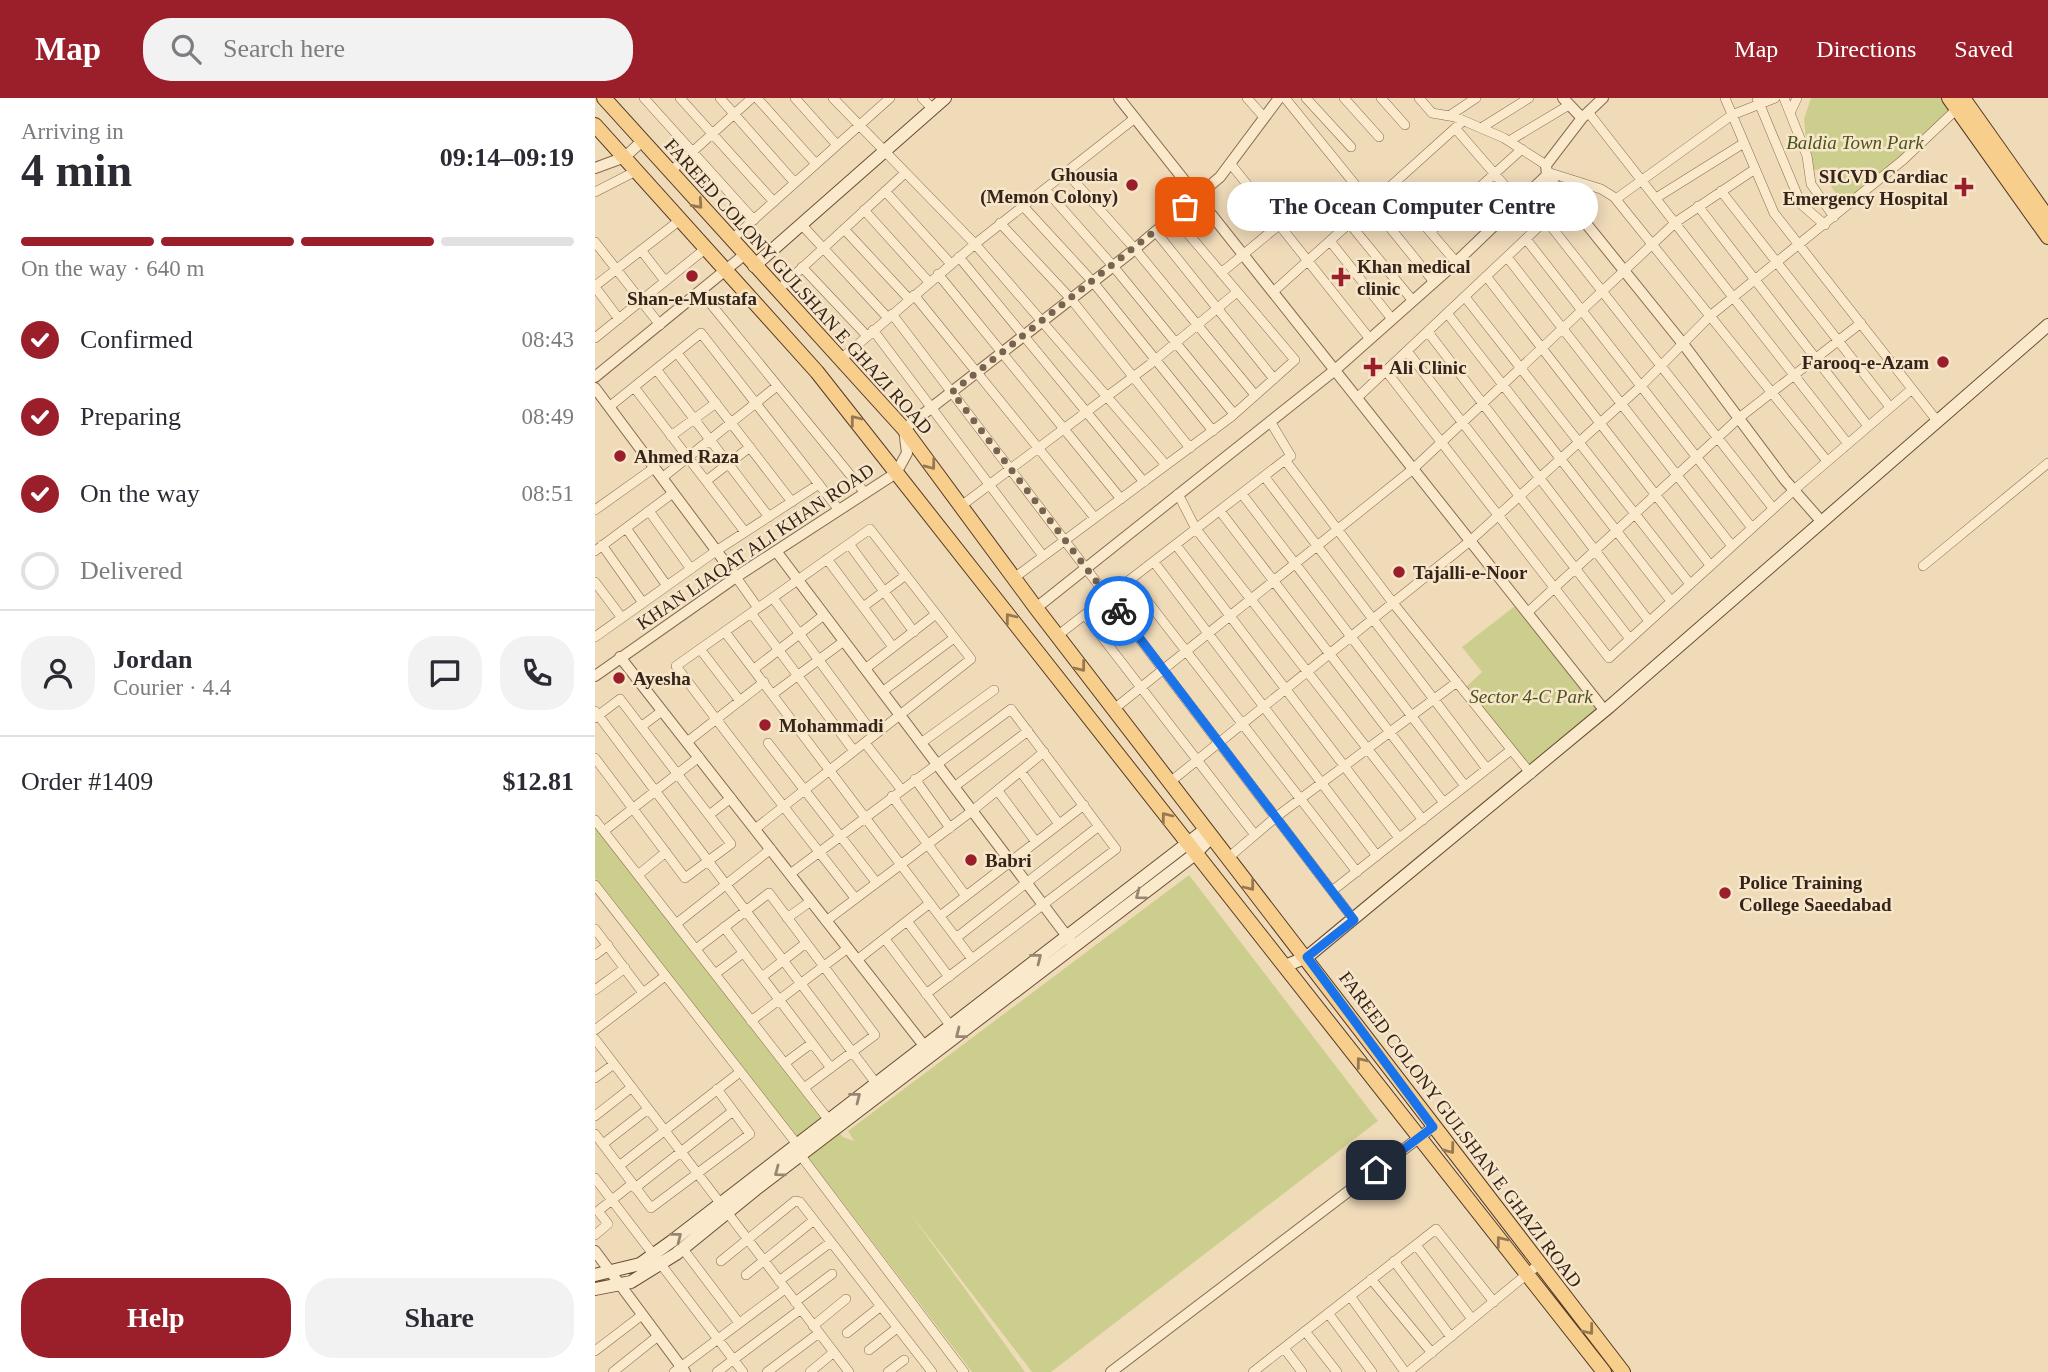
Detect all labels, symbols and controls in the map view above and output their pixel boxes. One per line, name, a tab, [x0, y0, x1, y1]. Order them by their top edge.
search box	[143, 18, 633, 81]
icon: search	[167, 30, 205, 68]
text: Map	[35, 31, 101, 67]
text: Search here	[223, 34, 345, 63]
text: Map	[1734, 36, 1778, 62]
text: Directions	[1816, 36, 1916, 62]
text: Saved	[1954, 36, 2013, 62]
text: Arriving in	[21, 119, 124, 144]
park label: Baldia Town Park	[1786, 132, 1924, 153]
street label: FAREED COLONY GULSHAN E GHAZI ROAD	[660, 134, 937, 438]
text: 09:14–09:19	[440, 143, 574, 172]
text: 4 min	[21, 145, 132, 196]
place label: Ghousia (Memon Colony)	[980, 164, 1118, 208]
place label: SICVD Cardiac Emergency Hospital	[1783, 166, 1948, 209]
marker: Ghousia (Memon Colony)	[1124, 177, 1140, 193]
pin	[1155, 177, 1215, 237]
marker: SICVD Cardiac Emergency Hospital	[1954, 177, 1974, 197]
callout: The Ocean Computer Centre	[1227, 182, 1598, 232]
icon: bag	[1166, 188, 1204, 226]
text: The Ocean Computer Centre	[1270, 194, 1555, 219]
one-way arrow	[690, 196, 703, 209]
text: On the way · 640 m	[21, 256, 204, 281]
place label: Khan medical clinic	[1357, 256, 1470, 299]
marker: Khan medical clinic	[1331, 267, 1351, 287]
marker: Shan-e-Mustafa	[684, 268, 700, 284]
place label: Shan-e-Mustafa	[627, 288, 757, 309]
icon: check	[21, 321, 59, 359]
text: Confirmed	[80, 325, 193, 354]
text: 08:43	[522, 327, 574, 352]
place label: Farooq-e-Azam	[1802, 352, 1929, 373]
marker: Farooq-e-Azam	[1935, 354, 1951, 370]
marker: Ali Clinic	[1363, 357, 1383, 377]
place label: Ali Clinic	[1389, 357, 1467, 378]
icon: check	[21, 398, 59, 436]
text: Preparing	[80, 402, 181, 431]
text: 08:49	[522, 404, 574, 429]
one-way arrow	[850, 416, 863, 428]
place label: Ahmed Raza	[634, 446, 740, 467]
marker: Ahmed Raza	[612, 448, 628, 464]
one-way arrow	[922, 457, 935, 470]
street label: KHAN LIAQAT ALI KHAN ROAD	[633, 459, 878, 634]
icon: check	[21, 475, 59, 513]
text: On the way	[80, 479, 200, 508]
text: 08:51	[522, 481, 574, 506]
text: Delivered	[80, 556, 183, 585]
place label: Tajalli-e-Noor	[1413, 562, 1528, 583]
marker: Tajalli-e-Noor	[1391, 564, 1407, 580]
courier	[1084, 576, 1154, 646]
icon: bike	[1100, 592, 1138, 630]
one-way arrow	[1006, 614, 1019, 626]
button: person	[21, 636, 95, 710]
button: chat	[408, 636, 482, 710]
button: phone	[500, 636, 574, 710]
text: Jordan	[113, 645, 192, 674]
one-way arrow	[1073, 659, 1086, 672]
place label: Ayesha	[633, 668, 691, 689]
marker: Ayesha	[611, 670, 627, 686]
text: Courier · 4.4	[113, 675, 231, 700]
park label: Sector 4-C Park	[1469, 686, 1593, 707]
place label: Mohammadi	[779, 715, 884, 736]
marker: Mohammadi	[757, 717, 773, 733]
text: Order #1409	[21, 767, 153, 796]
text: $12.81	[503, 767, 574, 796]
one-way arrow	[1162, 812, 1175, 824]
place label: Babri	[985, 850, 1031, 871]
marker: Babri	[963, 852, 979, 868]
place label: Police Training College Saeedabad	[1739, 872, 1892, 915]
one-way arrow	[1242, 878, 1255, 891]
marker: Police Training College Saeedabad	[1717, 885, 1733, 901]
one-way arrow	[1135, 887, 1148, 900]
one-way arrow	[1029, 954, 1042, 967]
street label: FAREED COLONY GULSHAN E GHAZI ROAD	[1335, 967, 1586, 1291]
one-way arrow	[955, 1026, 968, 1038]
one-way arrow	[1356, 1058, 1369, 1070]
one-way arrow	[849, 1092, 861, 1105]
pin	[1346, 1140, 1406, 1200]
one-way arrow	[1442, 1142, 1455, 1154]
icon: home	[1357, 1151, 1395, 1189]
one-way arrow	[774, 1164, 787, 1176]
one-way arrow	[669, 1232, 682, 1245]
one-way arrow	[1497, 1236, 1510, 1249]
button: Help	[21, 1278, 291, 1358]
button: Share	[305, 1278, 574, 1358]
one-way arrow	[1581, 1321, 1593, 1334]

